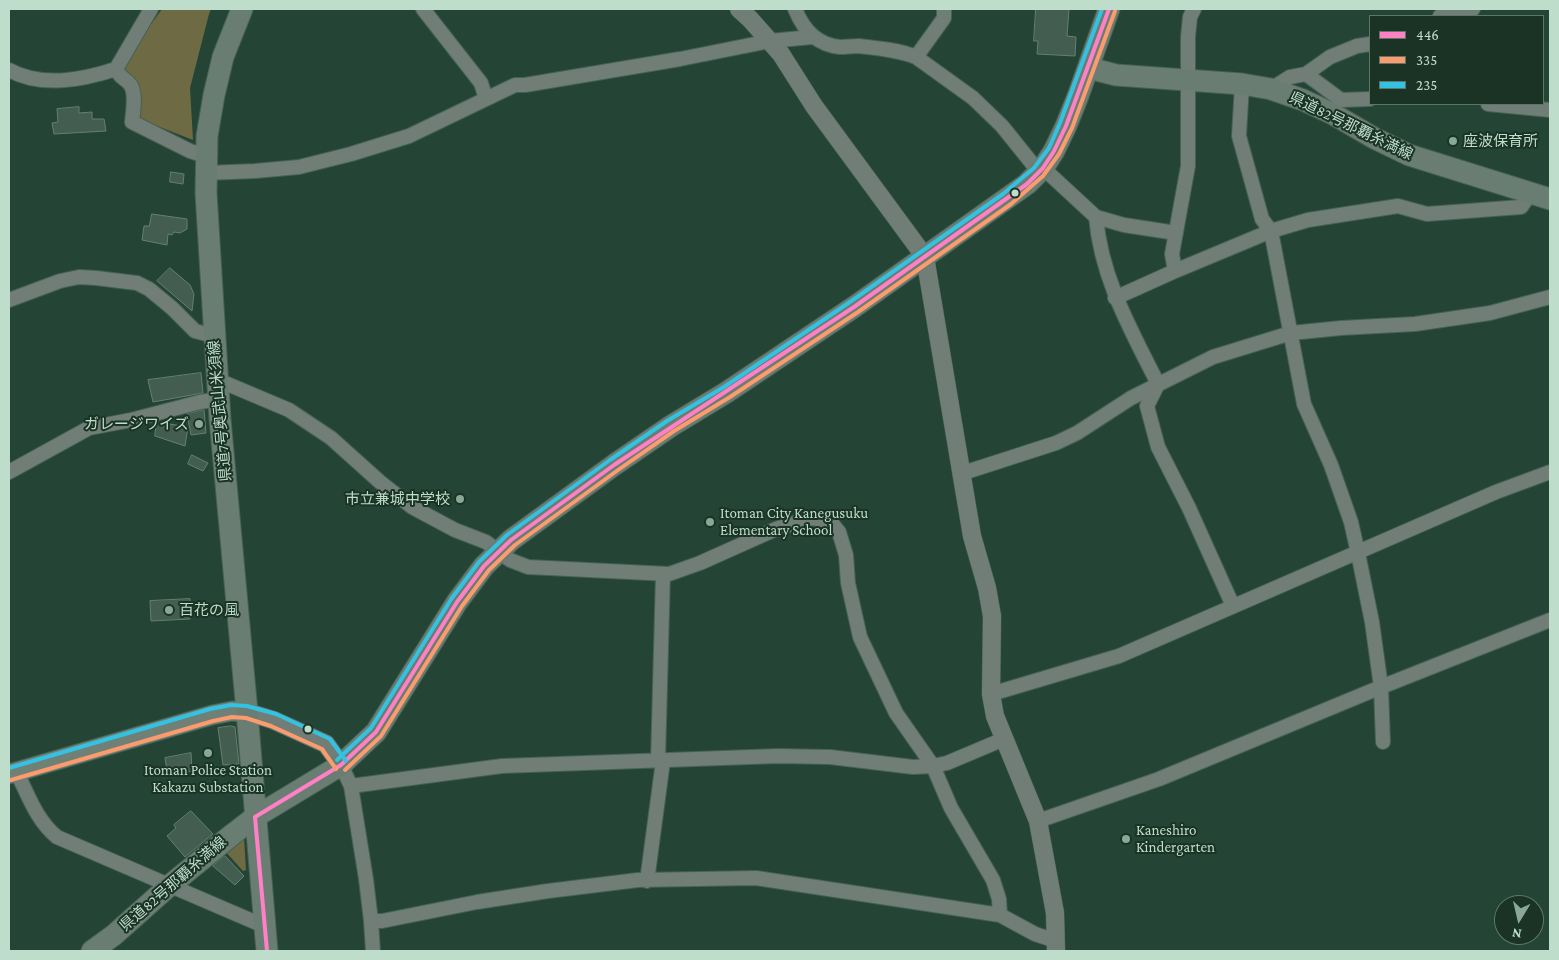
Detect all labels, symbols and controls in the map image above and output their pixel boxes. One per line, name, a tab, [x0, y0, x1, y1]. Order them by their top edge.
legend	[1369, 15, 1544, 105]
text: 446	[1416, 27, 1439, 43]
text: 335	[1416, 52, 1437, 68]
text: 235	[1416, 77, 1437, 93]
street label: 県道82号那覇糸満線	[1286, 88, 1416, 164]
place label: 座波保育所	[1463, 132, 1538, 150]
marker: 座波保育所	[1447, 135, 1459, 147]
unlabelled marker	[1010, 188, 1020, 198]
street label: 県道7号奥武山米須線	[205, 340, 235, 482]
place label: ガレージワイズ	[84, 415, 189, 433]
marker: ガレージワイズ	[193, 418, 205, 430]
place label: 市立兼城中学校	[345, 490, 450, 508]
marker: 市立兼城中学校	[454, 493, 466, 505]
place label: Itoman City Kanegusuku Elementary School	[720, 504, 868, 539]
marker: Itoman City Kanegusuku Elementary School	[704, 516, 716, 528]
place label: 百花の風	[179, 601, 239, 619]
marker: 百花の風	[163, 604, 175, 616]
unlabelled marker	[303, 724, 313, 734]
marker: Itoman Police Station Kakazu Substation	[202, 747, 214, 759]
place label: Itoman Police Station Kakazu Substation	[144, 761, 272, 796]
place label: Kaneshiro Kindergarten	[1136, 821, 1215, 856]
street label: 県道82号那覇糸満線	[116, 833, 230, 935]
marker: Kaneshiro Kindergarten	[1120, 833, 1132, 845]
north arrow	[1494, 895, 1544, 945]
text: N	[1511, 925, 1523, 942]

